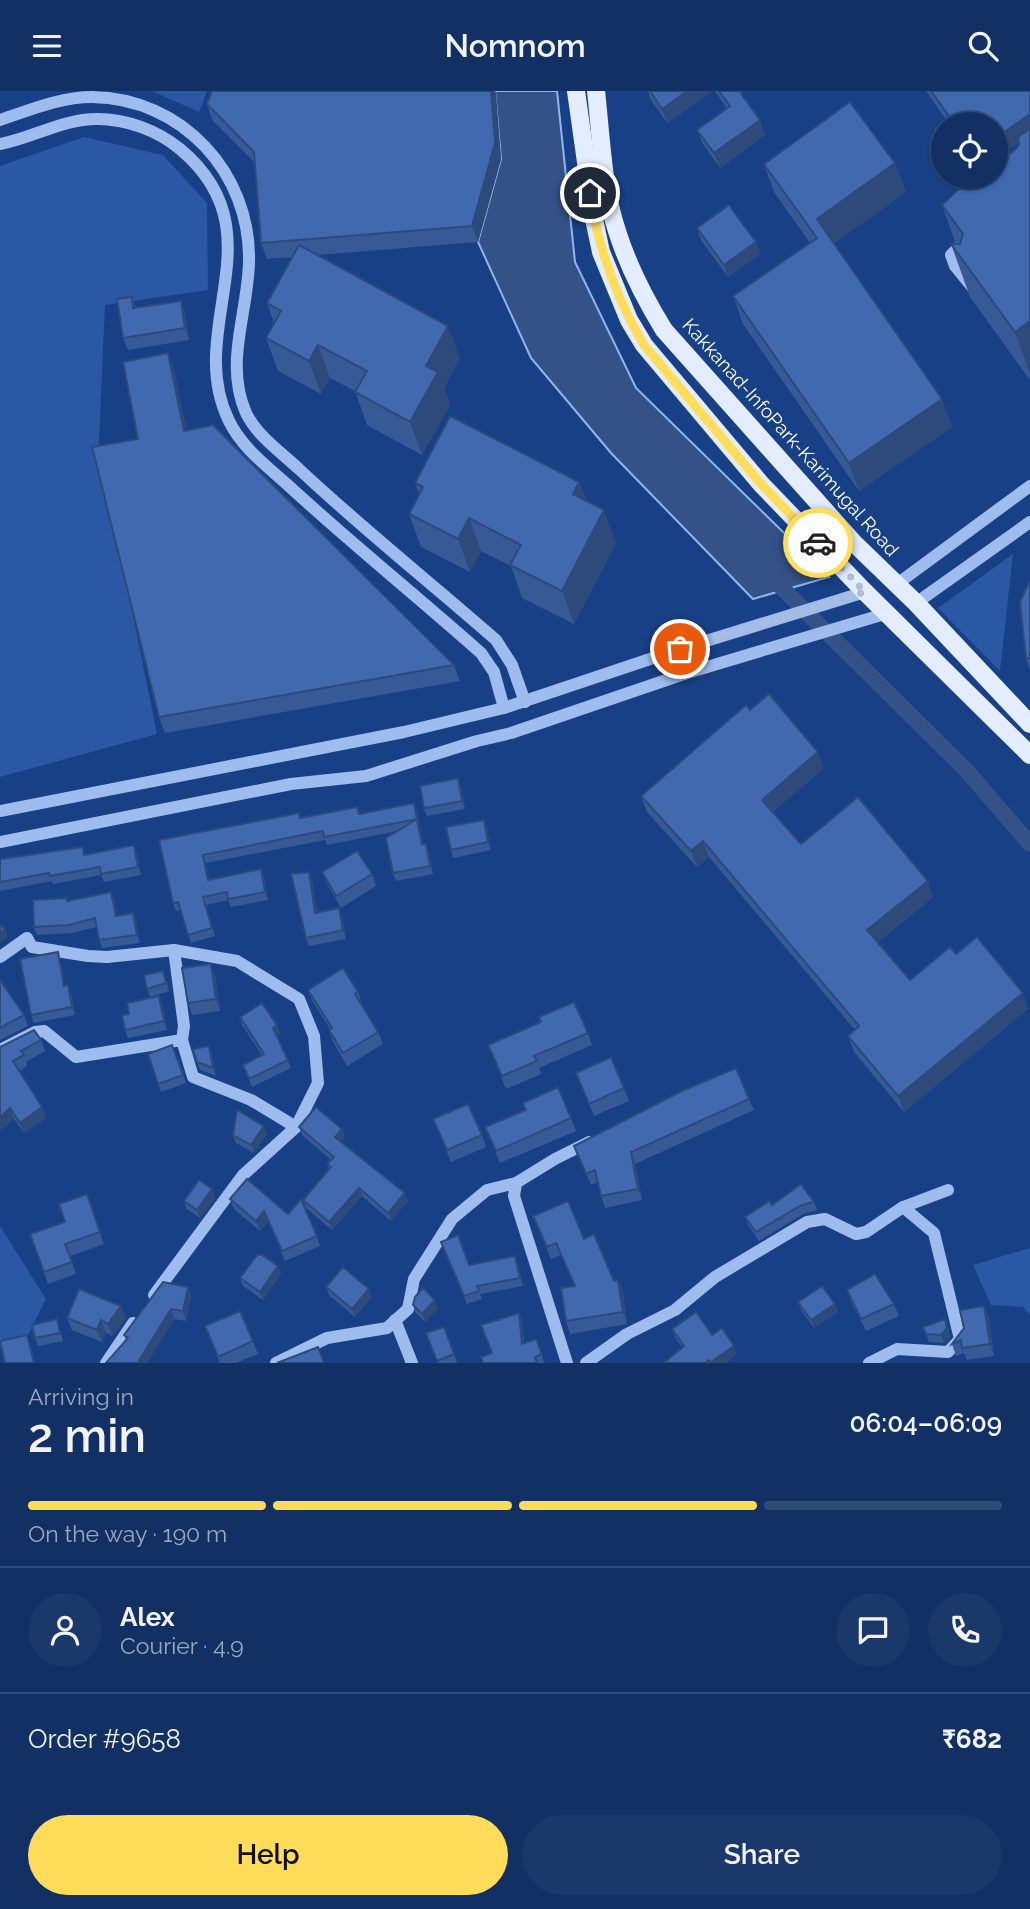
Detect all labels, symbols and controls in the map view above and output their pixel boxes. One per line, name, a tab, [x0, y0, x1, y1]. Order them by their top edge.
icon: menu	[28, 27, 66, 65]
text: Nomnom	[444, 27, 586, 64]
icon: search	[964, 27, 1002, 65]
map controls	[931, 112, 1008, 189]
button: locate	[931, 112, 1008, 189]
pin	[560, 163, 620, 223]
icon: home	[571, 174, 609, 212]
street label: Kakkanad-InfoPark-Karimugal Road	[678, 314, 904, 560]
courier	[783, 508, 853, 578]
icon: car	[799, 524, 837, 562]
pin	[650, 619, 710, 679]
icon: bag	[661, 630, 699, 668]
text: Arriving in	[28, 1383, 134, 1410]
text: 06:04–06:09	[850, 1408, 1002, 1438]
text: 2 min	[28, 1409, 146, 1463]
text: On the way · 190 m	[28, 1520, 227, 1547]
button: person	[28, 1593, 102, 1667]
button: chat	[836, 1593, 910, 1667]
button: phone	[928, 1593, 1002, 1667]
text: Alex	[120, 1602, 175, 1632]
text: Courier · 4.9	[120, 1632, 244, 1659]
text: Order #9658	[28, 1724, 181, 1754]
text: ₹682	[942, 1724, 1002, 1754]
button: Help	[28, 1815, 508, 1895]
button: Share	[522, 1815, 1002, 1895]

